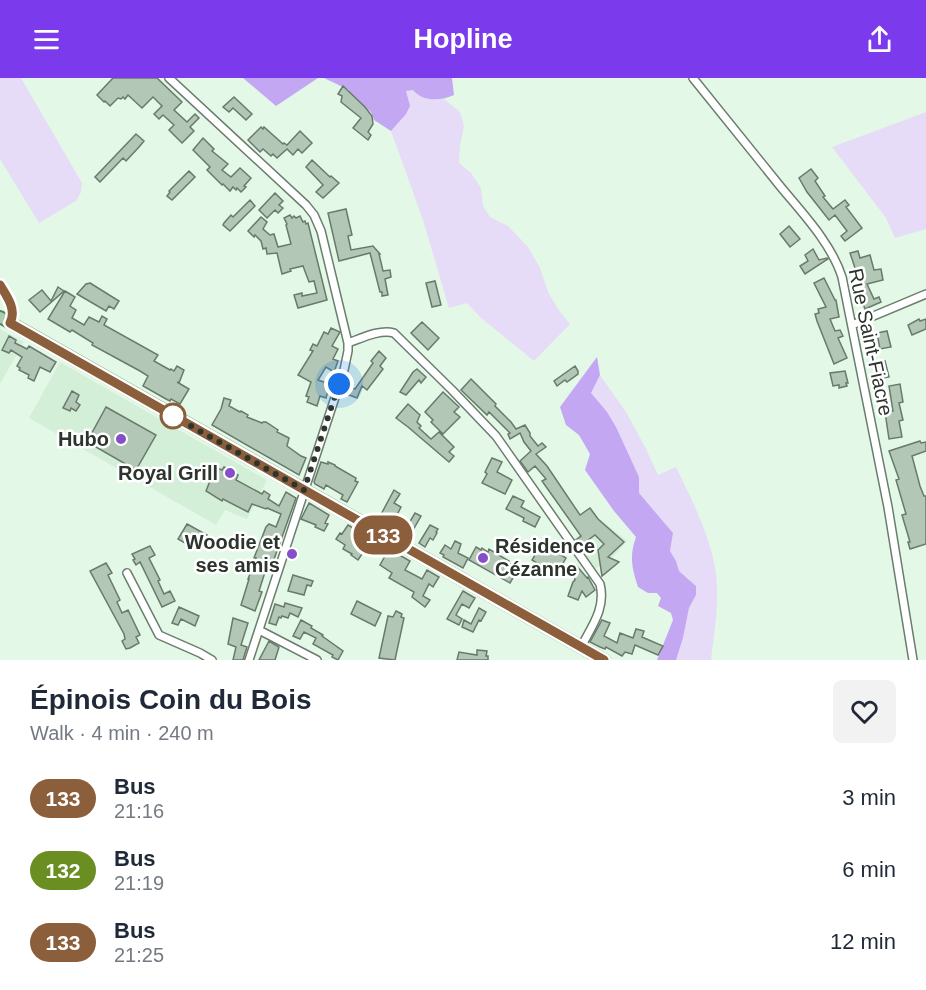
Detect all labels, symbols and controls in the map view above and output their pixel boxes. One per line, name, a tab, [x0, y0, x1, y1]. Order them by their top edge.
icon: menu	[30, 23, 63, 56]
icon: share	[863, 23, 896, 56]
text: Hopline	[414, 24, 513, 54]
street label: Rue Saint-Fiacre	[845, 266, 897, 418]
your location	[324, 369, 354, 399]
unlabelled marker	[160, 403, 186, 429]
place label: Hubo	[58, 428, 109, 450]
marker: Hubo	[114, 432, 128, 446]
place label: Royal Grill	[118, 462, 218, 484]
marker: Royal Grill	[223, 466, 237, 480]
line badge: 133	[348, 516, 418, 554]
text: 133	[365, 524, 401, 547]
place label: Woodie et ses amis	[185, 531, 280, 576]
place label: Résidence Cézanne	[495, 535, 595, 580]
marker: Woodie et ses amis	[285, 547, 299, 561]
marker: Résidence Cézanne	[476, 551, 490, 565]
button: heart	[833, 680, 896, 743]
text: Épinois Coin du Bois	[30, 684, 312, 715]
text: Walk · 4 min · 240 m	[30, 722, 214, 744]
text: Bus	[114, 774, 156, 799]
text: 3 min	[842, 785, 896, 810]
text: 133	[45, 787, 81, 810]
text: 21:16	[114, 800, 164, 822]
text: Bus	[114, 846, 156, 871]
text: 6 min	[842, 857, 896, 882]
text: 132	[45, 859, 81, 882]
text: 21:19	[114, 872, 164, 894]
text: Bus	[114, 918, 156, 943]
text: 12 min	[830, 929, 896, 954]
text: 133	[45, 931, 81, 954]
text: 21:25	[114, 944, 164, 966]

